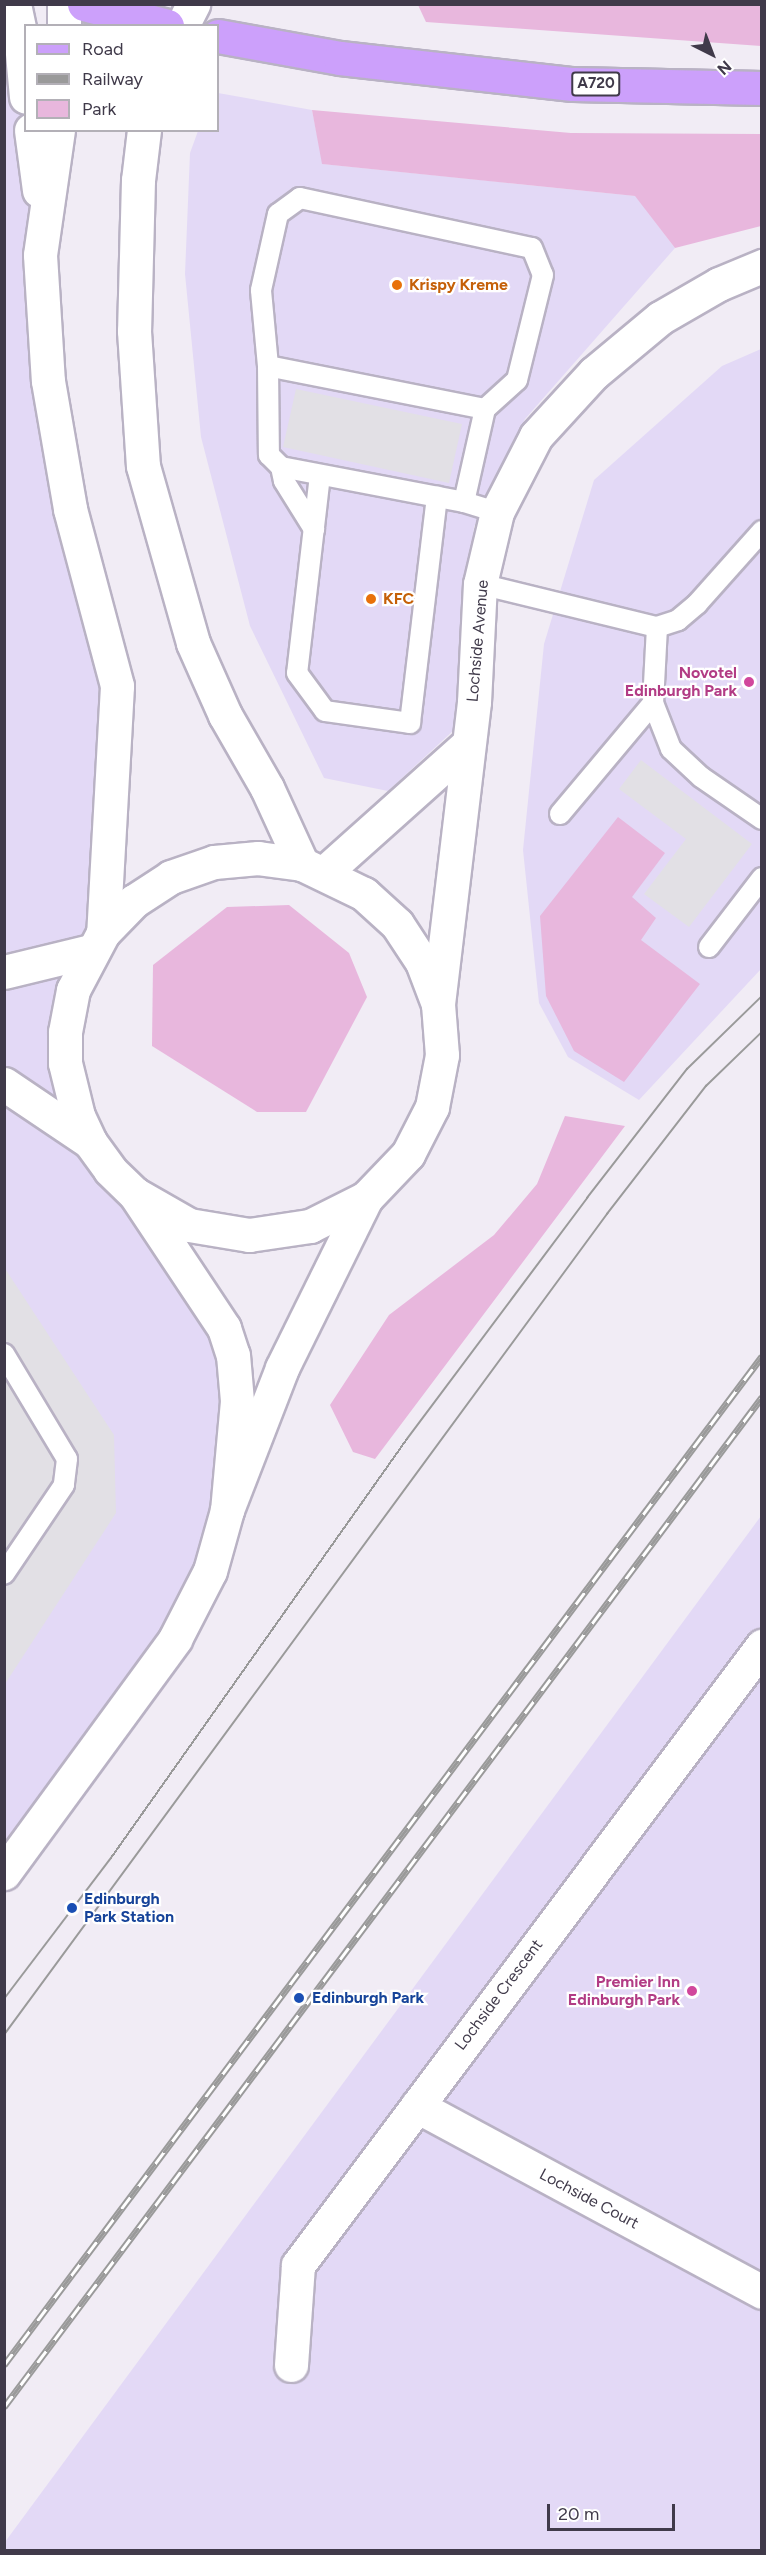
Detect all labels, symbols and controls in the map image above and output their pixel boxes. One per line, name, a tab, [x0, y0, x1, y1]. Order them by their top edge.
legend	[24, 24, 219, 132]
north arrow	[682, 24, 742, 84]
text: Road	[82, 38, 123, 60]
text: N	[713, 57, 735, 79]
text: Railway	[82, 68, 143, 90]
road number: A720	[570, 72, 622, 96]
text: Park	[82, 98, 116, 120]
place label: Krispy Kreme	[409, 275, 508, 295]
marker: Krispy Kreme	[390, 278, 404, 292]
street label: Lochside Avenue	[463, 579, 493, 703]
place label: KFC	[383, 589, 414, 609]
marker: KFC	[364, 592, 378, 606]
place label: Novotel Edinburgh Park	[625, 663, 737, 701]
marker: Novotel Edinburgh Park	[742, 675, 756, 689]
place label: Edinburgh Park Station	[84, 1889, 174, 1927]
marker: Edinburgh Park Station	[65, 1901, 79, 1915]
street label: Lochside Crescent	[451, 1936, 547, 2054]
place label: Premier Inn Edinburgh Park	[568, 1972, 680, 2010]
marker: Premier Inn Edinburgh Park	[685, 1984, 699, 1998]
place label: Edinburgh Park	[312, 1988, 424, 2008]
marker: Edinburgh Park	[290, 1989, 308, 2007]
street label: Lochside Court	[536, 2165, 642, 2233]
scale bar	[550, 2492, 678, 2530]
text: 20 m	[558, 2503, 599, 2525]

